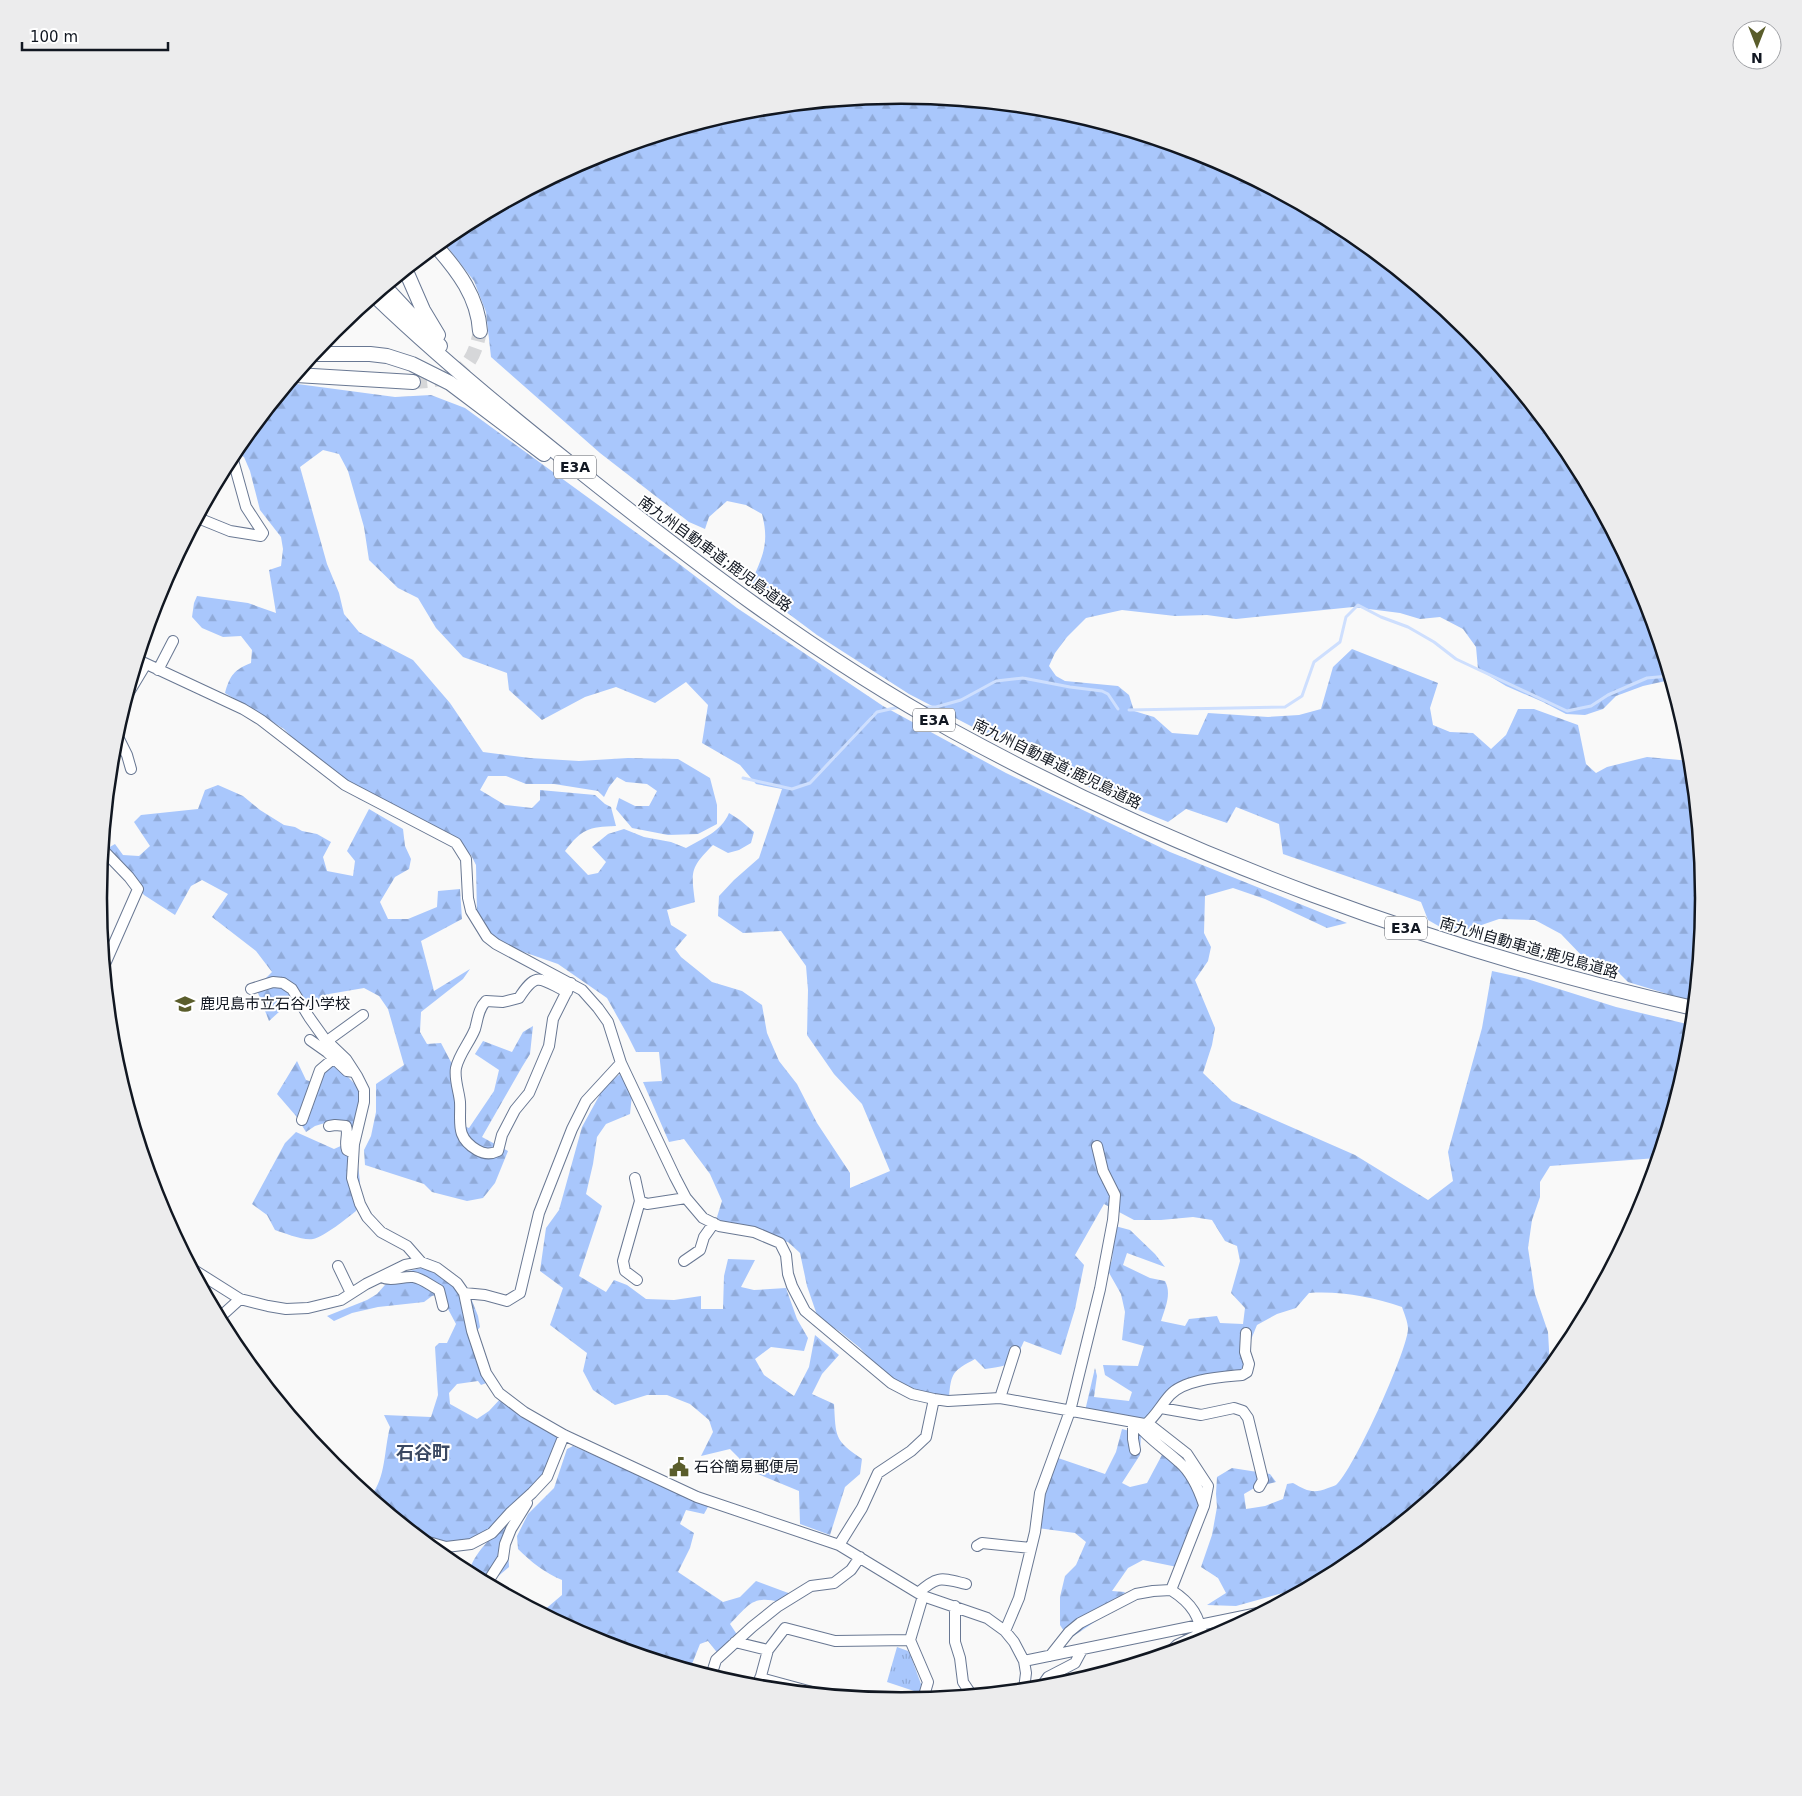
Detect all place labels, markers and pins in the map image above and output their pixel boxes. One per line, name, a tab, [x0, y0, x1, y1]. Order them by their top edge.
school or university icon: 鹿児島市立石谷小学校	[174, 993, 196, 1015]
place label: 鹿児島市立石谷小学校	[200, 995, 350, 1013]
public building icon: 石谷簡易郵便局	[668, 1456, 690, 1478]
place label: 石谷簡易郵便局	[694, 1458, 799, 1476]

